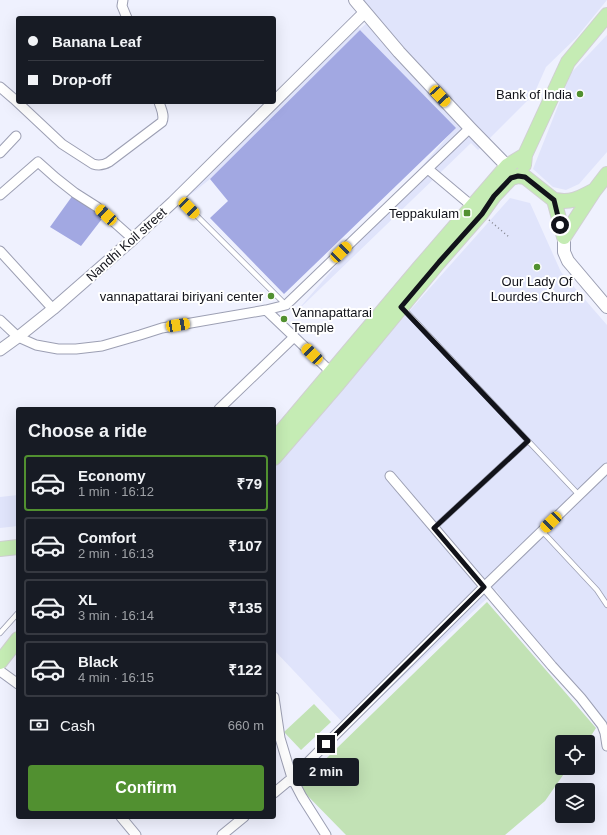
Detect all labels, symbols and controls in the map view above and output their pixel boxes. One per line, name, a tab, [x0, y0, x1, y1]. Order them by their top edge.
text: Banana Leaf	[52, 33, 141, 50]
text: Drop-off	[52, 71, 111, 88]
car	[427, 83, 453, 109]
place label: Bank of India	[496, 87, 573, 102]
marker: Bank of India	[575, 89, 585, 99]
car	[176, 195, 202, 221]
car	[93, 203, 119, 227]
street label: Nandhi Koil street	[83, 204, 170, 284]
place label: Teppakulam	[389, 206, 459, 221]
marker: Teppakulam	[462, 208, 472, 218]
route start	[551, 216, 569, 234]
car	[328, 239, 354, 265]
marker: Our Lady Of Lourdes Church	[532, 262, 542, 272]
place label: Our Lady Of Lourdes Church	[491, 274, 583, 304]
place label: vannapattarai biriyani center	[100, 289, 264, 304]
marker: vannapattarai biriyani center	[266, 291, 276, 301]
place label: Vannapattarai Temple	[292, 305, 372, 335]
marker: Vannapattarai Temple	[279, 314, 289, 324]
car	[165, 317, 191, 333]
car	[299, 341, 325, 367]
text: Choose a ride	[28, 421, 147, 441]
icon: car	[30, 465, 66, 501]
text: Economy	[78, 467, 146, 484]
text: ₹79	[237, 475, 262, 492]
text: 1 min · 16:12	[78, 484, 154, 499]
car	[538, 509, 564, 535]
icon: car	[30, 527, 66, 563]
text: Comfort	[78, 529, 136, 546]
text: ₹107	[228, 537, 262, 554]
text: 2 min · 16:13	[78, 546, 154, 561]
icon: car	[30, 589, 66, 625]
text: XL	[78, 591, 97, 608]
text: ₹135	[228, 599, 262, 616]
text: 3 min · 16:14	[78, 608, 154, 623]
icon: car	[30, 651, 66, 687]
text: Black	[78, 653, 118, 670]
text: ₹122	[228, 661, 262, 678]
text: 4 min · 16:15	[78, 670, 154, 685]
icon: cash	[28, 714, 50, 736]
text: Cash	[60, 717, 95, 734]
text: 660 m	[228, 718, 264, 733]
route end	[317, 735, 335, 753]
map controls	[555, 735, 595, 823]
button: locate	[555, 735, 595, 775]
callout: 2 min	[293, 758, 359, 786]
text: 2 min	[309, 764, 343, 779]
button: Confirm	[28, 765, 264, 811]
button: layers	[555, 783, 595, 823]

